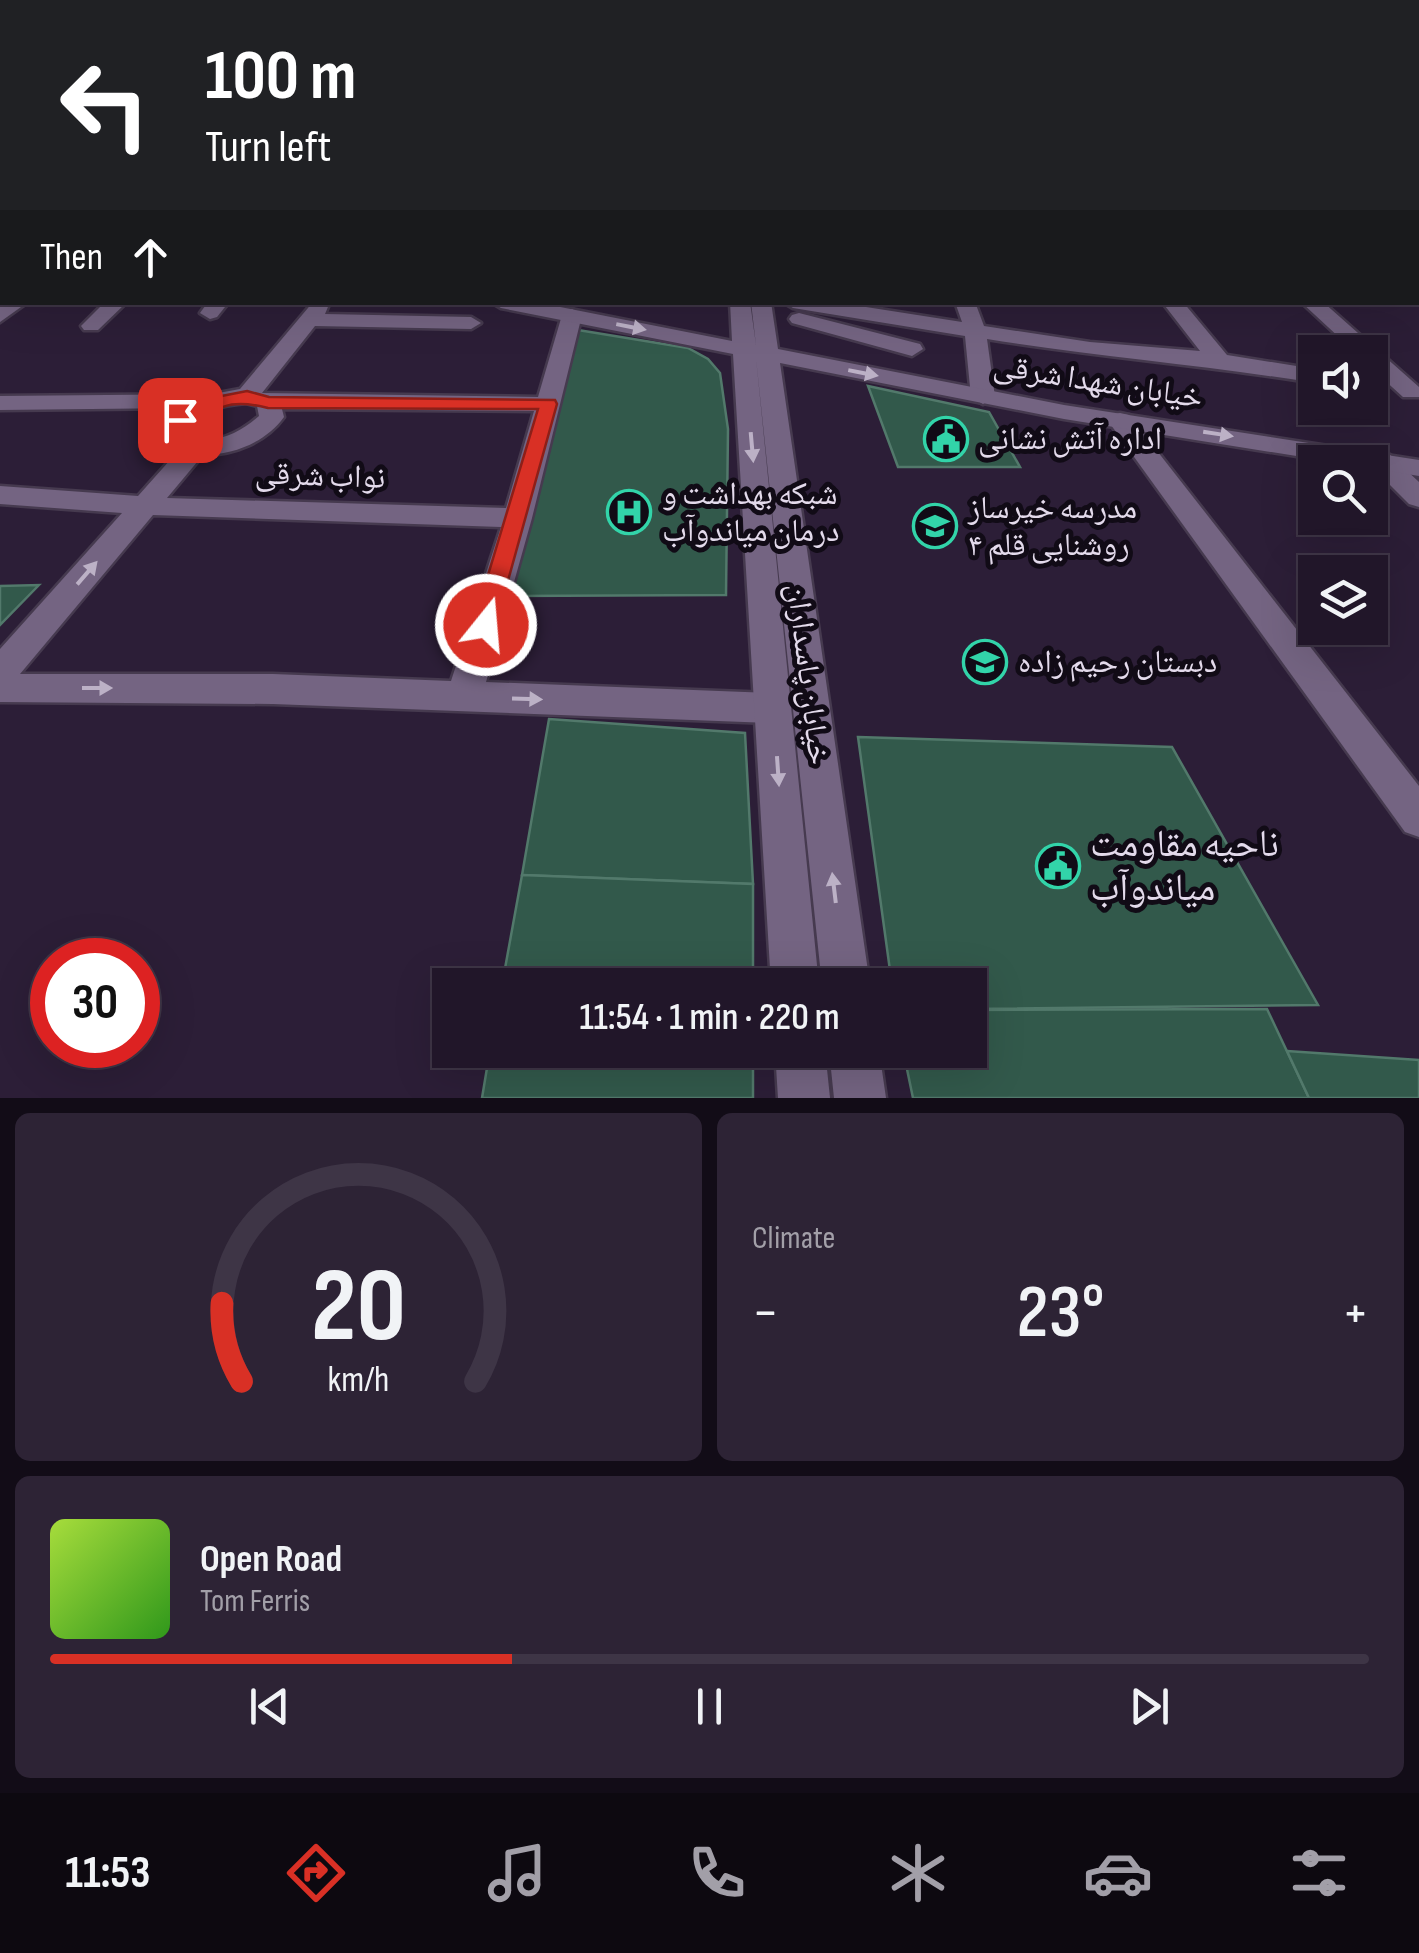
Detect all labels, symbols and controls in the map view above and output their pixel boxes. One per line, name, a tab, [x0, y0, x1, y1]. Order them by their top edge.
text: 100 m	[205, 35, 356, 119]
icon: left	[40, 40, 170, 170]
text: Turn left	[205, 120, 331, 175]
icon: ahead	[123, 230, 178, 285]
text: Then	[40, 235, 103, 280]
one-way arrow	[616, 319, 647, 335]
map controls	[1298, 335, 1388, 645]
button: sound	[1298, 335, 1388, 425]
street label: خیابان شهدا شرقی	[991, 346, 1205, 418]
one-way arrow	[848, 366, 879, 382]
pin	[138, 378, 223, 463]
icon: arrive	[153, 393, 208, 448]
public building icon: اداره آتش نشانی	[923, 416, 969, 462]
place label: اداره آتش نشانی	[978, 420, 1162, 459]
one-way arrow	[1203, 427, 1234, 442]
one-way arrow	[744, 431, 760, 463]
button: search	[1298, 445, 1388, 535]
street label: نواب شرقی	[254, 454, 386, 498]
place label: شبکه بهداشت و درمان میاندوآب	[662, 475, 840, 551]
hospital icon: شبکه بهداشت و درمان میاندوآب	[606, 489, 652, 535]
place label: مدرسه خیرساز روشنایی قلم ۴	[967, 489, 1137, 565]
school or university icon: مدرسه خیرساز روشنایی قلم ۴	[912, 503, 958, 549]
button: layers	[1298, 555, 1388, 645]
one-way arrow	[75, 561, 97, 586]
position arrow	[434, 573, 538, 677]
street label: خیابان پاسداران	[778, 581, 838, 767]
school or university icon: دبستان رحیم زاده	[962, 639, 1008, 685]
place label: دبستان رحیم زاده	[1018, 643, 1217, 682]
one-way arrow	[82, 680, 114, 696]
one-way arrow	[512, 691, 544, 707]
one-way arrow	[770, 755, 786, 787]
place label: ناحیه مقاومت میاندوآب	[1090, 822, 1279, 911]
public building icon: ناحیه مقاومت میاندوآب	[1035, 843, 1081, 889]
one-way arrow	[826, 872, 842, 904]
speed limit sign: 30	[30, 938, 160, 1068]
text: 11:54 · 1 min · 220 m	[579, 995, 840, 1040]
text: Climate	[752, 1219, 835, 1258]
text: 20	[311, 1245, 406, 1370]
text: 23°	[1017, 1268, 1104, 1359]
text: −	[752, 1280, 779, 1347]
text: +	[1342, 1280, 1369, 1347]
text: km/h	[328, 1359, 389, 1402]
text: Open Road	[200, 1537, 342, 1582]
text: Tom Ferris	[200, 1582, 310, 1621]
icon: previous	[242, 1679, 297, 1734]
icon: pause	[682, 1679, 737, 1734]
icon: next	[1122, 1679, 1177, 1734]
icon: directions	[281, 1838, 351, 1908]
icon: music	[482, 1838, 552, 1908]
icon: phone	[682, 1838, 752, 1908]
icon: climate	[883, 1838, 953, 1908]
icon: car	[1083, 1838, 1153, 1908]
icon: filters	[1284, 1838, 1354, 1908]
text: 11:53	[65, 1846, 151, 1901]

